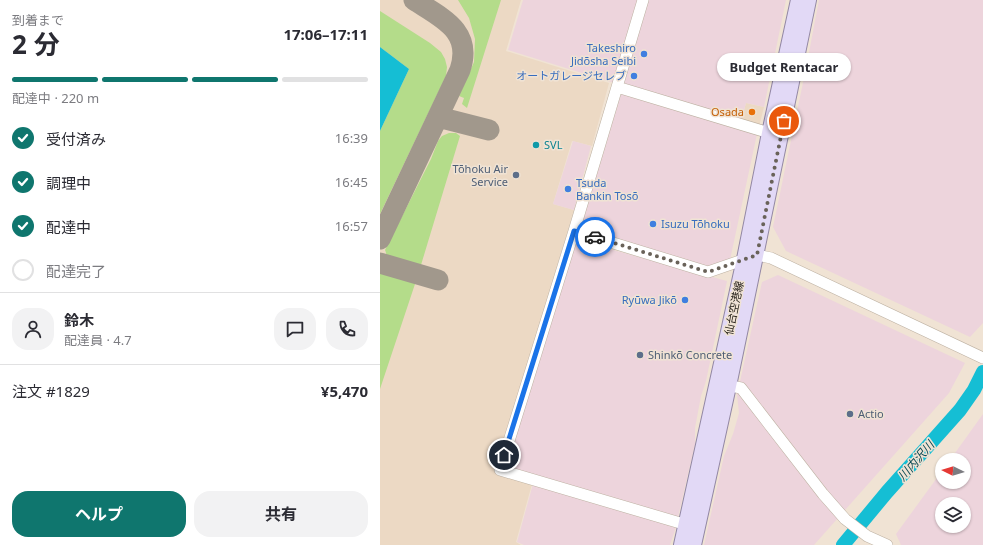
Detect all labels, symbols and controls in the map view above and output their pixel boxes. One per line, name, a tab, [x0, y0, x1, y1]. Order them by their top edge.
text: 到着まで	[12, 11, 64, 29]
text: 17:06–17:11	[283, 24, 368, 44]
text: 2 分	[12, 26, 60, 62]
place label: Takeshiro Jidōsha Seibi	[570, 40, 636, 68]
marker: Takeshiro Jidōsha Seibi	[639, 49, 649, 59]
callout: Budget Rentacar	[717, 53, 851, 81]
text: Budget Rentacar	[730, 58, 838, 76]
place label: オートガレージセレブ	[516, 68, 626, 83]
marker: オートガレージセレブ	[629, 71, 639, 81]
text: 配達中 · 220 m	[12, 89, 99, 107]
place label: Osada	[711, 104, 744, 119]
pin	[767, 104, 801, 138]
marker: Osada	[747, 107, 757, 117]
icon: bag	[773, 110, 795, 132]
icon: check	[12, 127, 34, 149]
text: 受付済み	[46, 129, 106, 149]
text: 16:39	[335, 129, 368, 147]
place label: SVL	[544, 137, 563, 152]
marker: SVL	[531, 140, 541, 150]
place label: Tōhoku Air Service	[453, 161, 508, 189]
marker: Tōhoku Air Service	[511, 170, 521, 180]
icon: check	[12, 171, 34, 193]
text: 調理中	[46, 173, 91, 193]
text: 16:45	[335, 173, 368, 191]
place label: Tsuda Bankin Tosō	[576, 175, 639, 203]
marker: Tsuda Bankin Tosō	[563, 184, 573, 194]
icon: check	[12, 215, 34, 237]
place label: Isuzu Tōhoku	[661, 216, 730, 231]
text: 配達中	[46, 217, 91, 237]
text: 16:57	[335, 217, 368, 235]
courier	[575, 217, 615, 257]
marker: Isuzu Tōhoku	[648, 219, 658, 229]
icon: car	[584, 226, 606, 248]
text: 配達完了	[46, 261, 106, 281]
street label: 仙台空港線	[720, 279, 747, 336]
place label: Ryūwa Jikō	[622, 292, 677, 307]
marker: Ryūwa Jikō	[680, 295, 690, 305]
button: person	[12, 308, 54, 350]
button: chat	[274, 308, 316, 350]
button: phone	[326, 308, 368, 350]
text: 鈴木	[64, 310, 94, 330]
text: 配達員 · 4.7	[64, 331, 132, 349]
place label: Shinkō Concrete	[648, 347, 732, 362]
marker: Shinkō Concrete	[635, 350, 645, 360]
text: 注文 #1829	[12, 381, 90, 401]
text: ¥5,470	[321, 381, 368, 401]
place label: Actio	[858, 406, 884, 421]
marker: Actio	[845, 409, 855, 419]
water label: 川内沢川	[893, 435, 939, 484]
pin	[487, 438, 521, 472]
icon: home	[493, 444, 515, 466]
north arrow	[935, 453, 971, 489]
map controls	[935, 453, 971, 533]
button: ヘルプ	[12, 491, 186, 537]
button: 共有	[194, 491, 368, 537]
button: layers	[935, 497, 971, 533]

